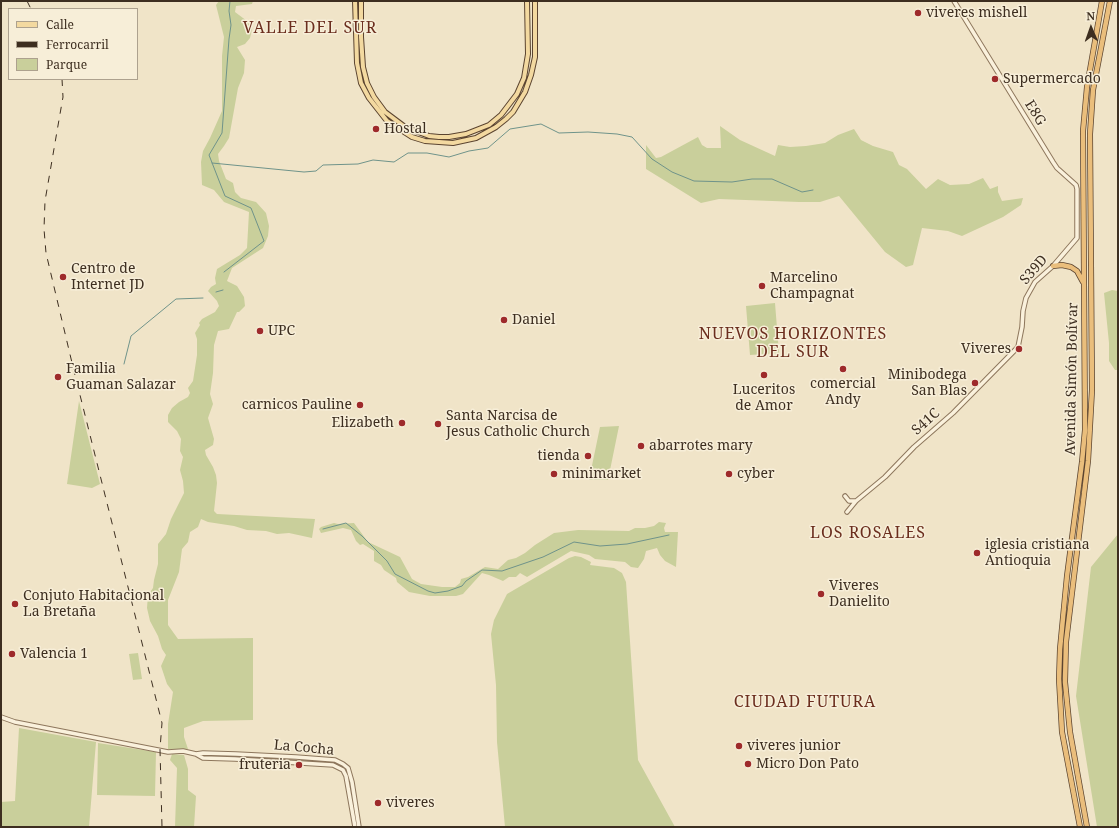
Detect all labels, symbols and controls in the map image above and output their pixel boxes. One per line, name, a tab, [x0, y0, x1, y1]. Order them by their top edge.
place label: viveres mishell	[926, 5, 1027, 21]
legend	[8, 8, 138, 80]
marker: viveres mishell	[913, 8, 923, 18]
north arrow	[1071, 8, 1111, 48]
text: N	[1086, 8, 1095, 23]
text: Calle	[46, 16, 74, 33]
district label: VALLE DEL SUR	[243, 18, 377, 38]
text: Ferrocarril	[46, 36, 109, 53]
text: Parque	[46, 56, 87, 73]
place label: Supermercado	[1003, 71, 1101, 87]
marker: Supermercado	[990, 74, 1000, 84]
street label: E8G	[1021, 97, 1049, 129]
place label: Hostal	[384, 121, 427, 137]
marker: Hostal	[371, 124, 381, 134]
street label: S39D	[1017, 252, 1051, 288]
place label: Centro de Internet JD	[71, 261, 144, 294]
place label: Marcelino Champagnat	[770, 270, 854, 302]
marker: Centro de Internet JD	[58, 272, 68, 282]
marker: Marcelino Champagnat	[757, 281, 767, 291]
street label: Avenida Simón Bolívar	[1062, 302, 1082, 456]
place label: Daniel	[512, 312, 555, 328]
marker: Daniel	[499, 315, 509, 325]
place label: UPC	[268, 323, 295, 339]
district label: NUEVOS HORIZONTES DEL SUR	[699, 324, 887, 362]
marker: UPC	[255, 326, 265, 336]
place label: Viveres	[961, 341, 1011, 357]
marker: Viveres	[1014, 344, 1024, 354]
place label: Familia Guaman Salazar	[66, 361, 176, 394]
marker: comercial Andy	[838, 364, 848, 374]
place label: Minibodega San Blas	[888, 367, 967, 400]
marker: Luceritos de Amor	[759, 370, 769, 380]
marker: Familia Guaman Salazar	[53, 372, 63, 382]
place label: comercial Andy	[810, 376, 876, 408]
marker: Minibodega San Blas	[970, 378, 980, 388]
place label: Luceritos de Amor	[733, 382, 795, 414]
place label: carnicos Pauline	[242, 397, 352, 413]
marker: carnicos Pauline	[355, 400, 365, 410]
street label: S41C	[909, 405, 943, 439]
place label: Santa Narcisa de Jesus Catholic Church	[446, 408, 590, 440]
place label: Elizabeth	[332, 415, 394, 431]
marker: Elizabeth	[397, 418, 407, 428]
marker: Santa Narcisa de Jesus Catholic Church	[433, 419, 443, 429]
place label: abarrotes mary	[649, 438, 753, 454]
marker: abarrotes mary	[636, 441, 646, 451]
place label: tienda	[538, 448, 580, 464]
marker: tienda	[583, 451, 593, 461]
place label: minimarket	[562, 466, 641, 482]
place label: cyber	[737, 466, 774, 482]
marker: minimarket	[549, 469, 559, 479]
marker: cyber	[724, 469, 734, 479]
district label: LOS ROSALES	[810, 523, 926, 543]
place label: iglesia cristiana Antioquia	[985, 537, 1090, 570]
marker: iglesia cristiana Antioquia	[972, 548, 982, 558]
place label: Viveres Danielito	[829, 578, 890, 610]
place label: Conjuto Habitacional La Bretaña	[23, 588, 164, 620]
marker: Viveres Danielito	[816, 589, 826, 599]
marker: Conjuto Habitacional La Bretaña	[10, 599, 20, 609]
place label: Valencia 1	[20, 646, 88, 662]
marker: Valencia 1	[7, 649, 17, 659]
district label: CIUDAD FUTURA	[734, 692, 876, 712]
street label: La Cocha	[273, 737, 335, 759]
place label: viveres junior	[747, 738, 840, 754]
marker: viveres junior	[734, 741, 744, 751]
place label: Micro Don Pato	[756, 756, 859, 772]
place label: fruteria	[239, 757, 291, 773]
marker: Micro Don Pato	[743, 759, 753, 769]
marker: fruteria	[294, 760, 304, 770]
place label: viveres	[386, 795, 435, 811]
marker: viveres	[373, 798, 383, 808]

